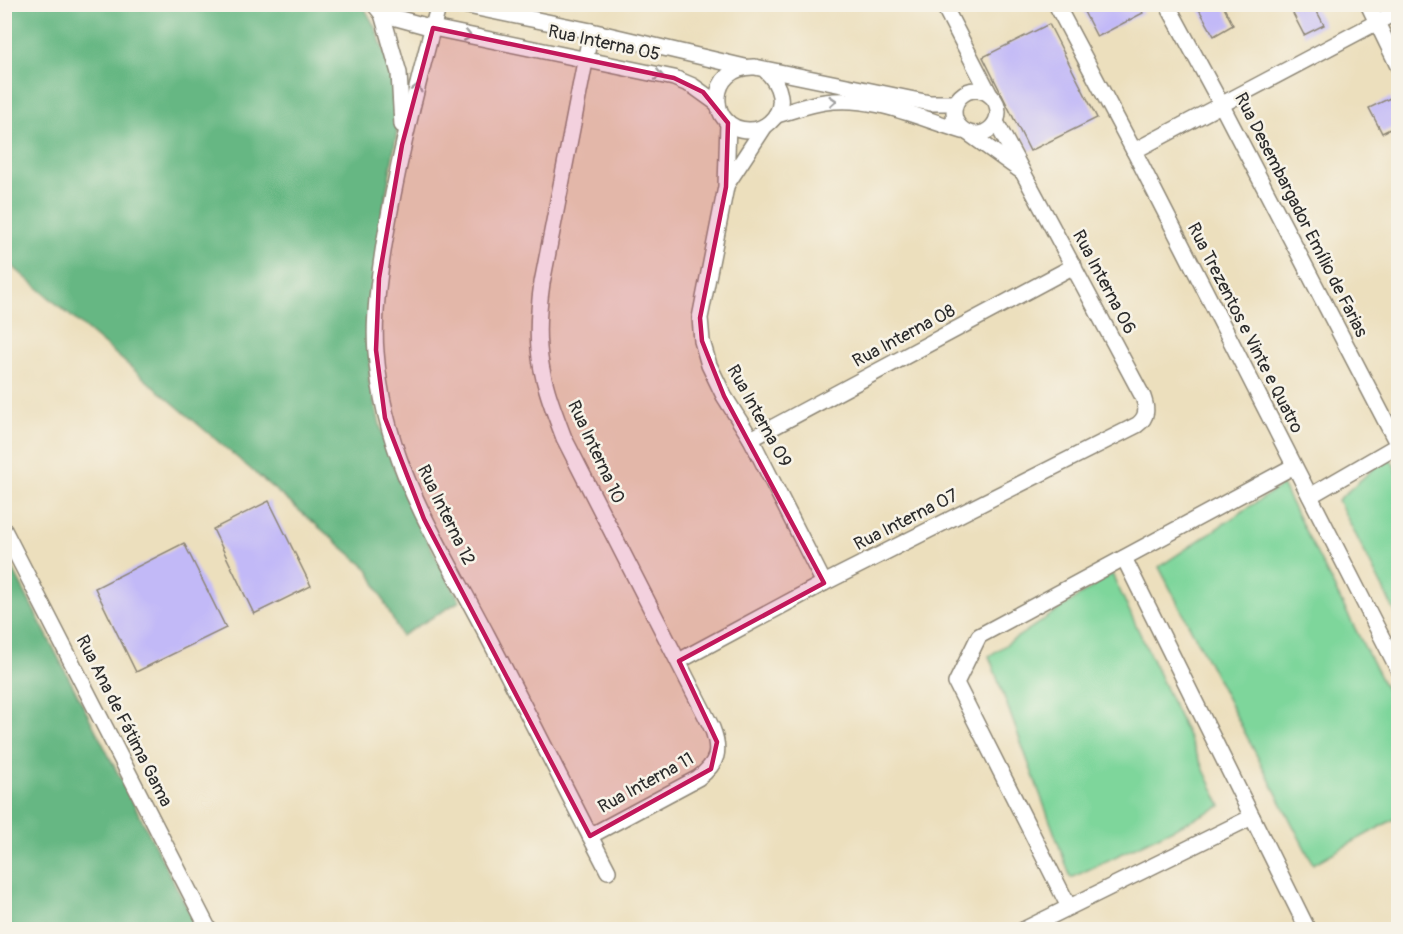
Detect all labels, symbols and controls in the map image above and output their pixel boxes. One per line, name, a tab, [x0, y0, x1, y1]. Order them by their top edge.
street label: Rua Interna 05	[546, 20, 662, 66]
one-way arrow	[462, 28, 472, 41]
one-way arrow	[653, 68, 663, 81]
one-way arrow	[410, 84, 422, 94]
street label: Rua Desembargador Emílio de Farias	[1229, 89, 1373, 341]
one-way arrow	[828, 95, 837, 108]
street label: Rua Trezentos e Vinte e Quatro	[1182, 219, 1308, 437]
street label: Rua Interna 06	[1067, 226, 1141, 338]
street label: Rua Interna 08	[849, 299, 959, 373]
street label: Rua Interna 09	[721, 361, 797, 471]
street label: Rua Interna 10	[562, 397, 630, 507]
street label: Rua Interna 12	[412, 461, 480, 569]
street label: Rua Interna 07	[850, 484, 962, 556]
street label: Rua Ana de Fátima Gama	[71, 631, 177, 811]
street label: Rua Interna 11	[594, 747, 698, 819]

